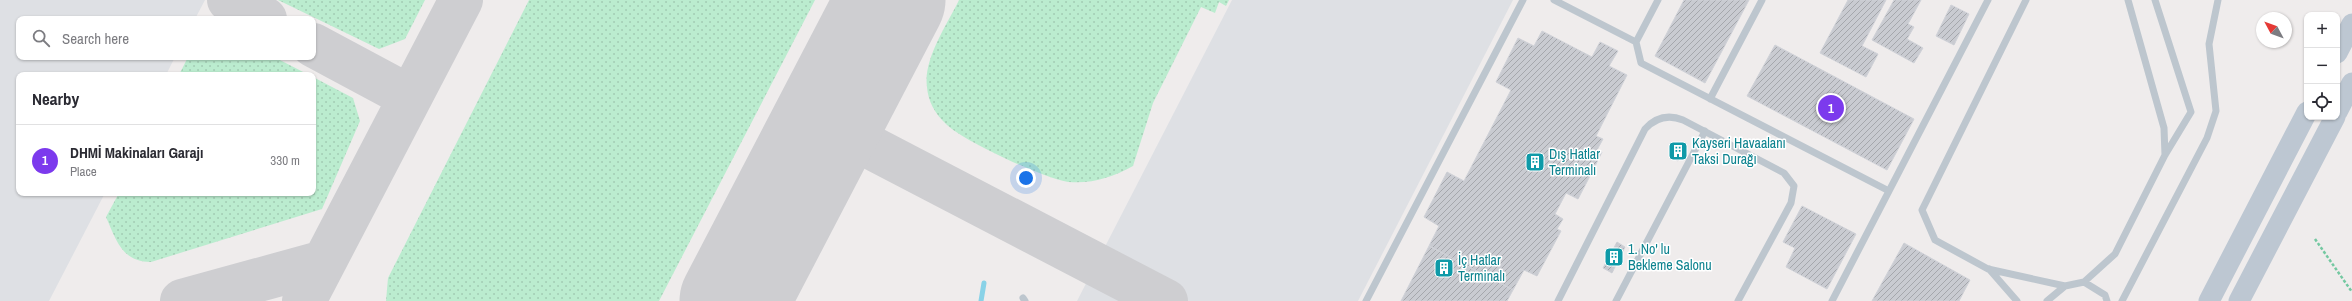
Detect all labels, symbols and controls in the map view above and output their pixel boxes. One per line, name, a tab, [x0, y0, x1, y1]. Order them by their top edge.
north arrow	[2256, 12, 2292, 48]
map controls	[2304, 12, 2340, 120]
button: +	[2304, 12, 2340, 48]
search box	[16, 16, 316, 60]
icon: search	[30, 27, 52, 49]
text: Search here	[62, 28, 129, 49]
button: −	[2304, 48, 2340, 84]
button: locate	[2304, 84, 2340, 120]
text: Nearby	[32, 87, 79, 110]
pin: 1	[1818, 93, 1844, 123]
place label: Kayseri Havaalanı Taksi Durağı	[1692, 134, 1786, 168]
building icon: Kayseri Havaalanı Taksi Durağı	[1667, 140, 1689, 162]
text: DHMİ Makinaları Garajı	[70, 142, 203, 163]
place label: Dış Hatlar Terminalı	[1549, 145, 1600, 179]
building icon: Dış Hatlar Terminalı	[1524, 151, 1546, 173]
text: 1	[42, 152, 48, 169]
text: 330 m	[270, 152, 300, 169]
text: Place	[70, 163, 97, 180]
your location	[1016, 168, 1036, 188]
place label: 1. No' lu Bekleme Salonu	[1628, 240, 1712, 274]
building icon: 1. No' lu Bekleme Salonu	[1603, 246, 1625, 268]
place label: İç Hatlar Terminalı	[1458, 251, 1505, 285]
building icon: İç Hatlar Terminalı	[1433, 257, 1455, 279]

